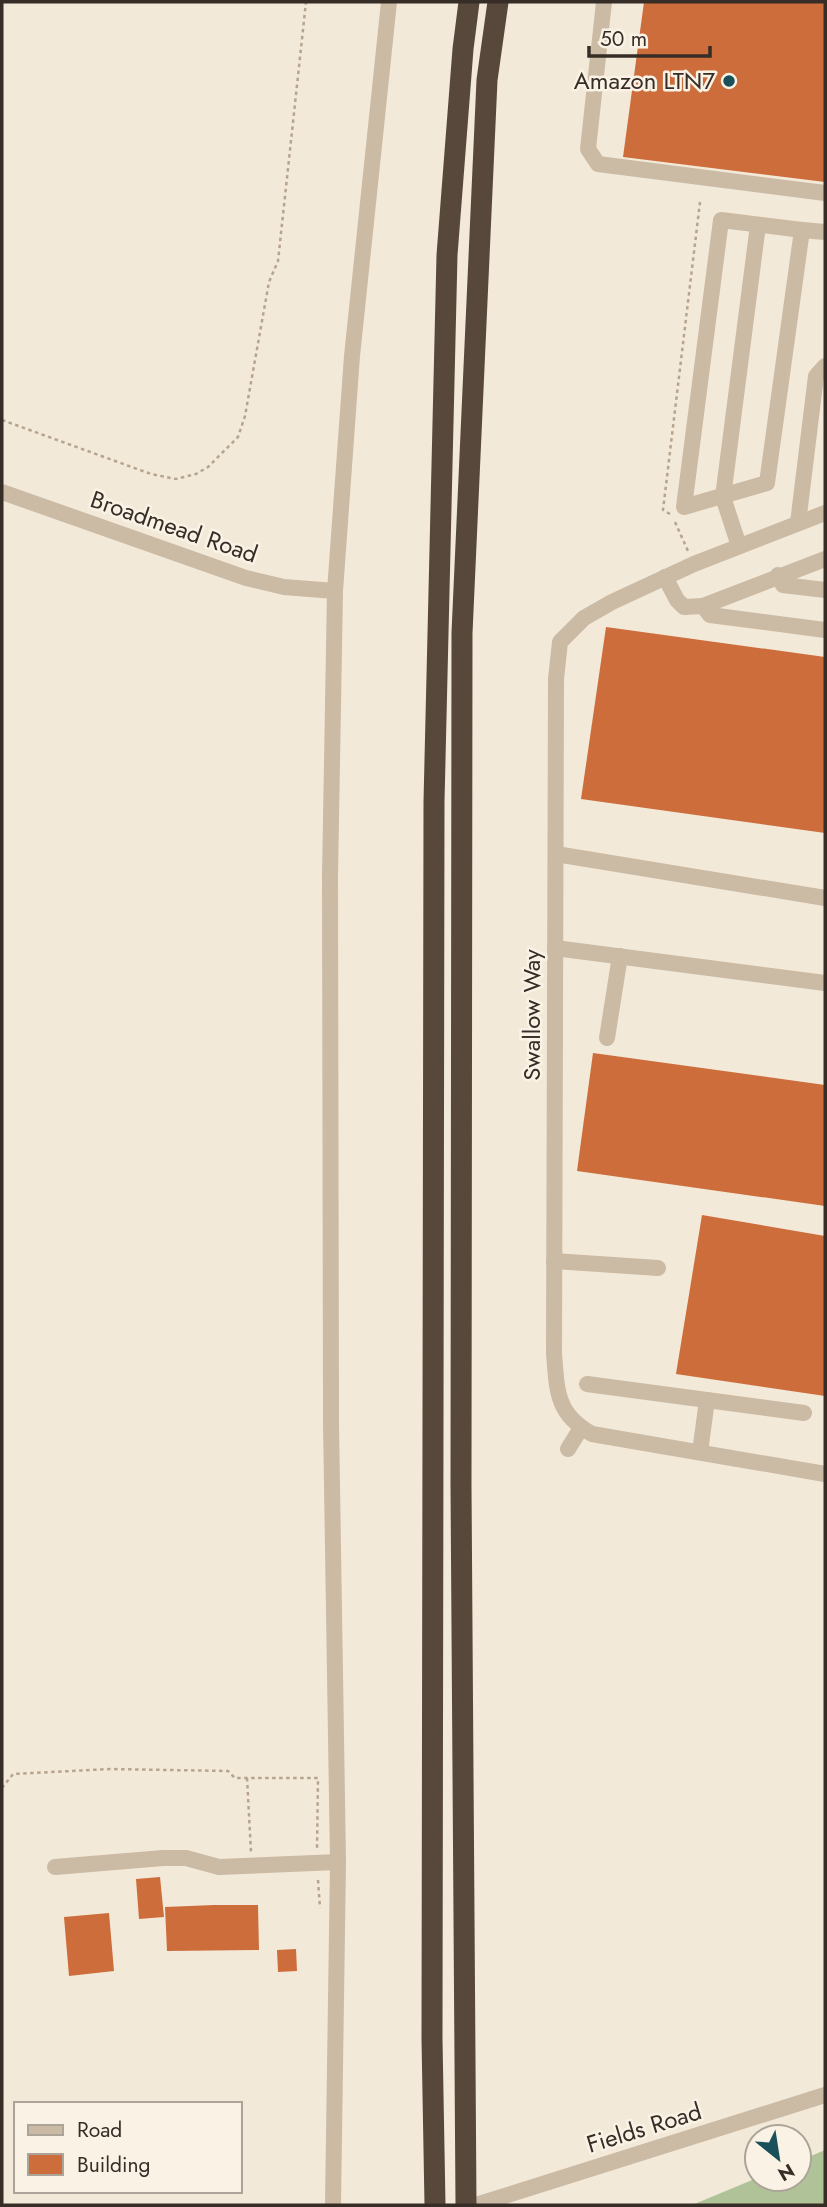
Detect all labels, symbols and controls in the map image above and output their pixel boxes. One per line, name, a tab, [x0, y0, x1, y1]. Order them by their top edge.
scale bar	[589, 14, 710, 58]
text: 50 m	[600, 24, 647, 54]
place label: Amazon LTN7	[574, 63, 715, 98]
marker: Amazon LTN7	[721, 73, 737, 89]
street label: Broadmead Road	[86, 482, 263, 572]
street label: Swallow Way	[514, 949, 549, 1081]
street label: Fields Road	[582, 2093, 706, 2162]
legend	[14, 2102, 242, 2193]
text: Road	[77, 2115, 122, 2145]
north arrow	[743, 2123, 813, 2193]
text: Building	[77, 2150, 150, 2180]
text: N	[773, 2157, 800, 2188]

